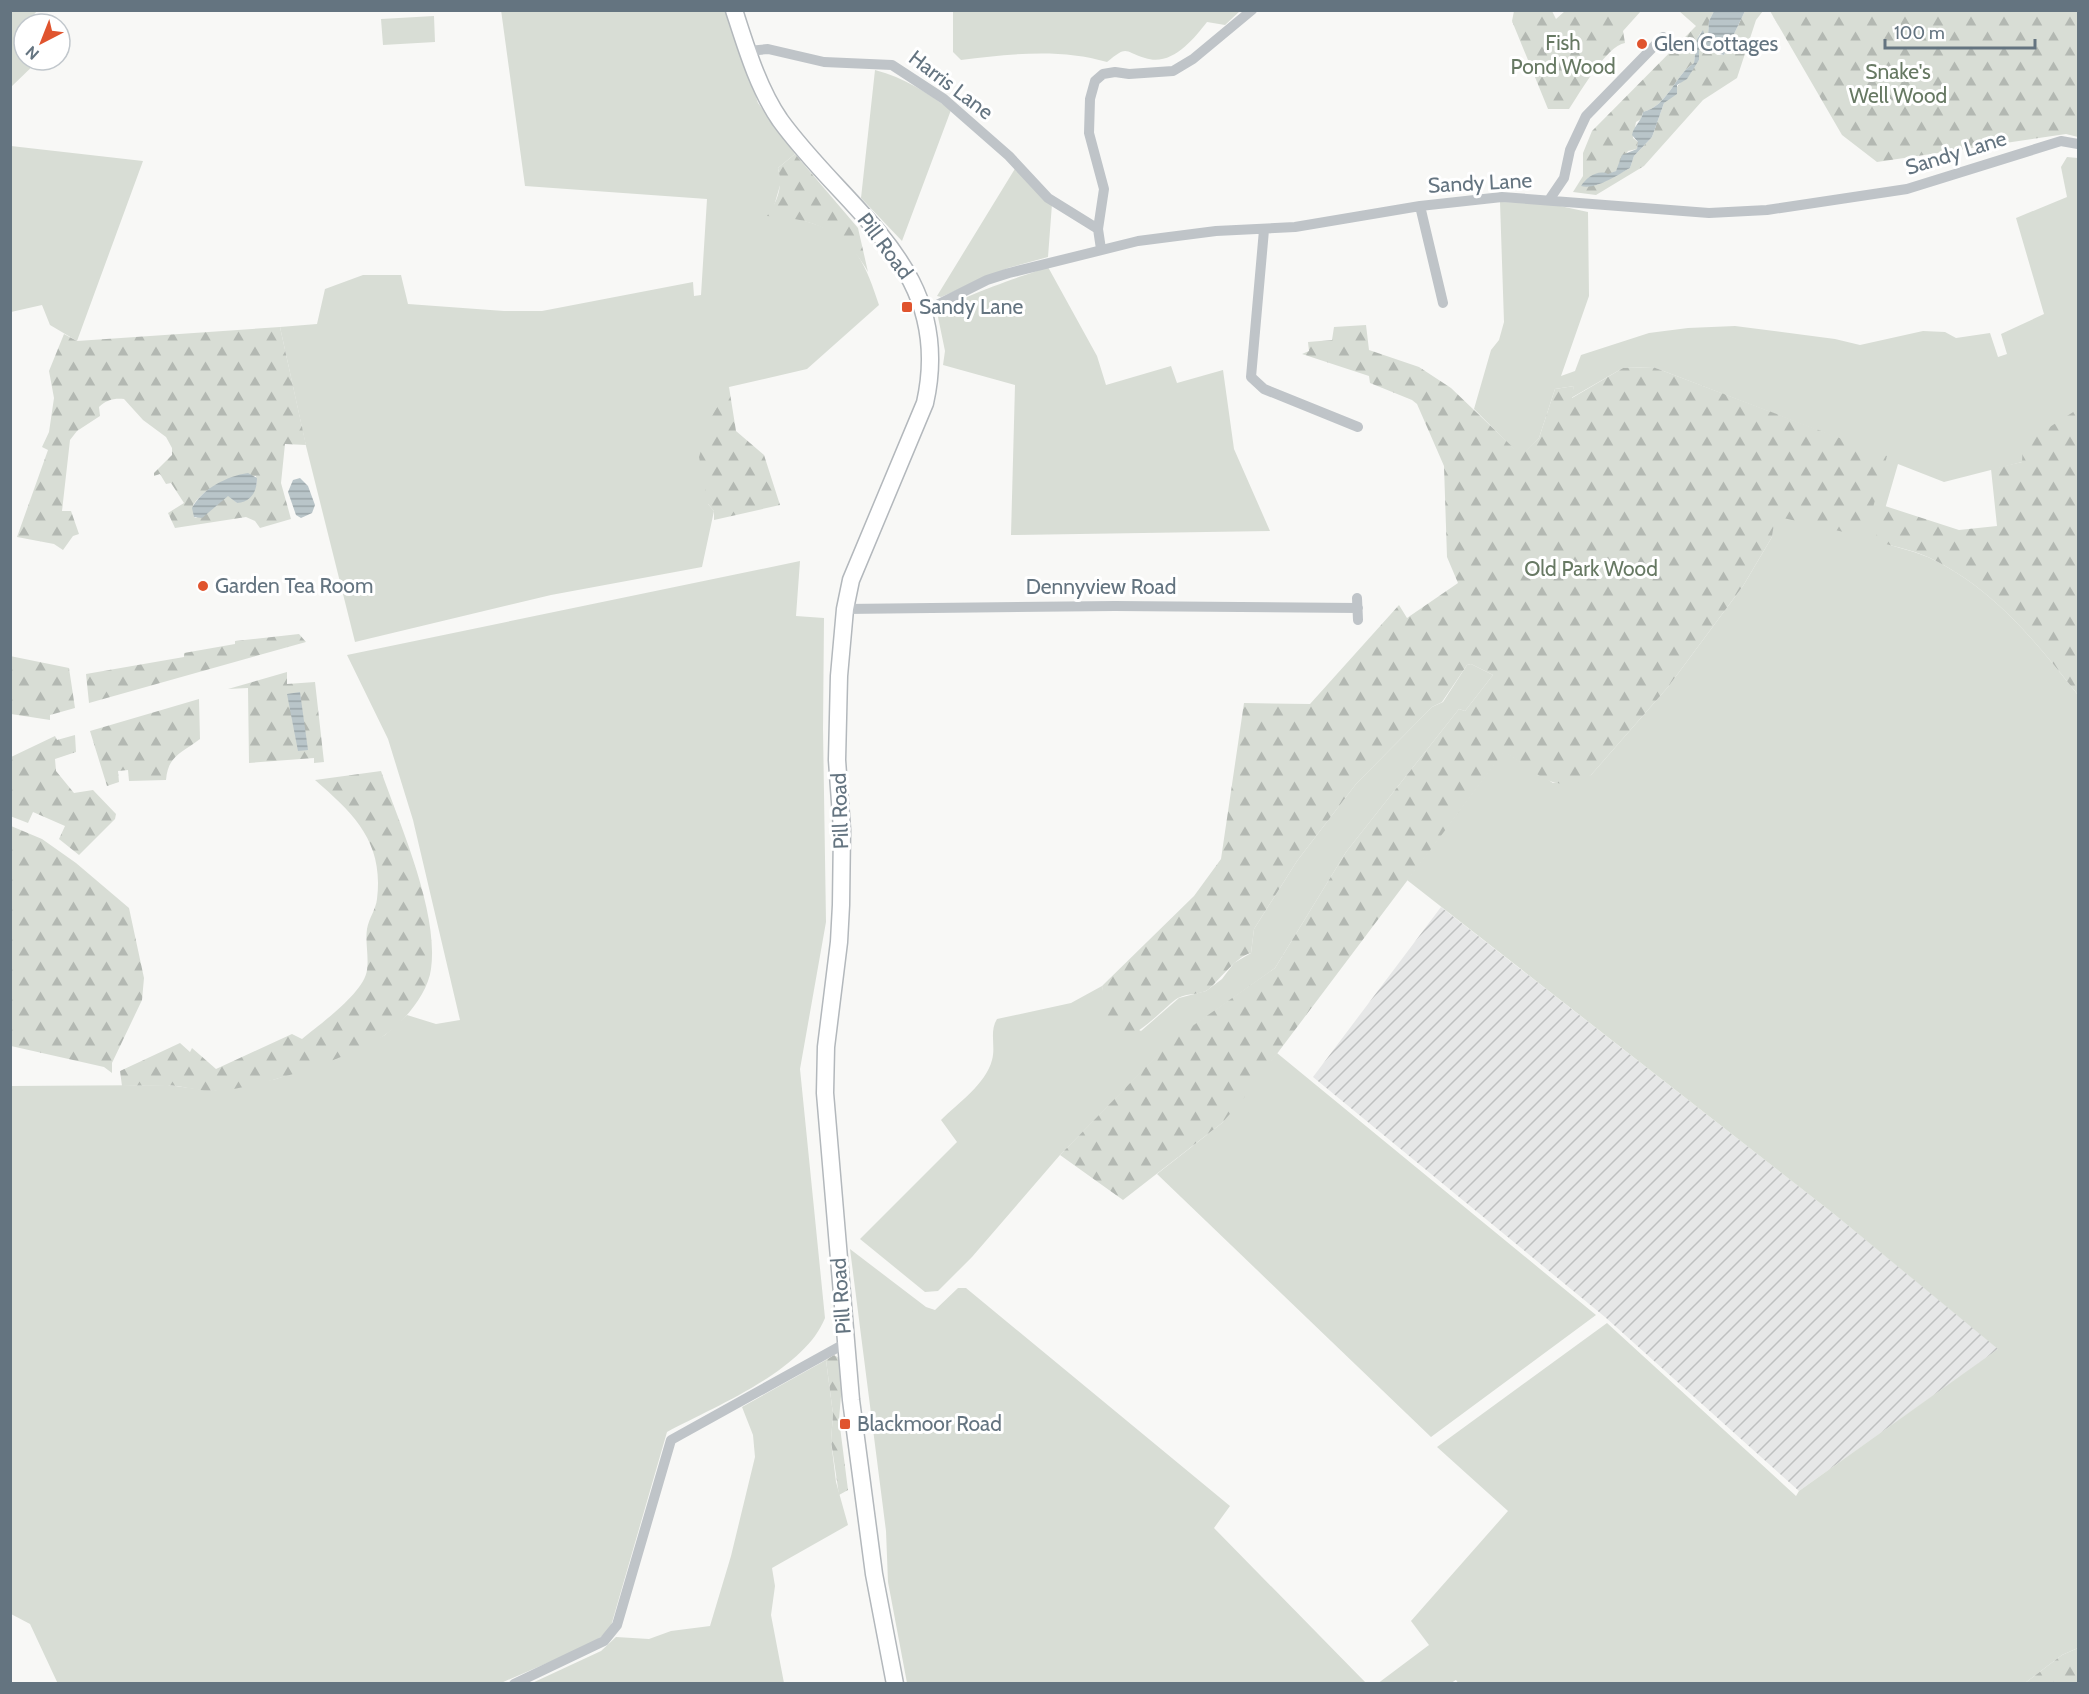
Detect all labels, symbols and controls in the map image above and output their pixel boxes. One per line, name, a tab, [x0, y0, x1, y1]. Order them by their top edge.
north arrow	[12, 12, 72, 72]
scale bar	[1885, 12, 2035, 50]
text: 100 m	[1894, 22, 1945, 44]
park label: Fish Pond Wood	[1510, 30, 1616, 79]
place label: Glen Cottages	[1654, 31, 1779, 56]
marker: Glen Cottages	[1635, 37, 1649, 51]
text: N	[22, 42, 43, 64]
street label: Harris Lane	[904, 45, 999, 124]
park label: Snake's Well Wood	[1849, 59, 1947, 108]
street label: Sandy Lane	[1902, 125, 2010, 180]
street label: Sandy Lane	[1427, 167, 1533, 198]
street label: Pill Road	[852, 208, 918, 284]
place label: Sandy Lane	[919, 294, 1023, 319]
marker: Sandy Lane	[900, 300, 914, 314]
park label: Old Park Wood	[1524, 556, 1658, 581]
place label: Garden Tea Room	[215, 573, 373, 598]
street label: Dennyview Road	[1026, 574, 1176, 599]
marker: Garden Tea Room	[196, 579, 210, 593]
street label: Pill Road	[826, 772, 853, 850]
street label: Pill Road	[825, 1257, 856, 1335]
place label: Blackmoor Road	[857, 1411, 1002, 1436]
marker: Blackmoor Road	[838, 1417, 852, 1431]

